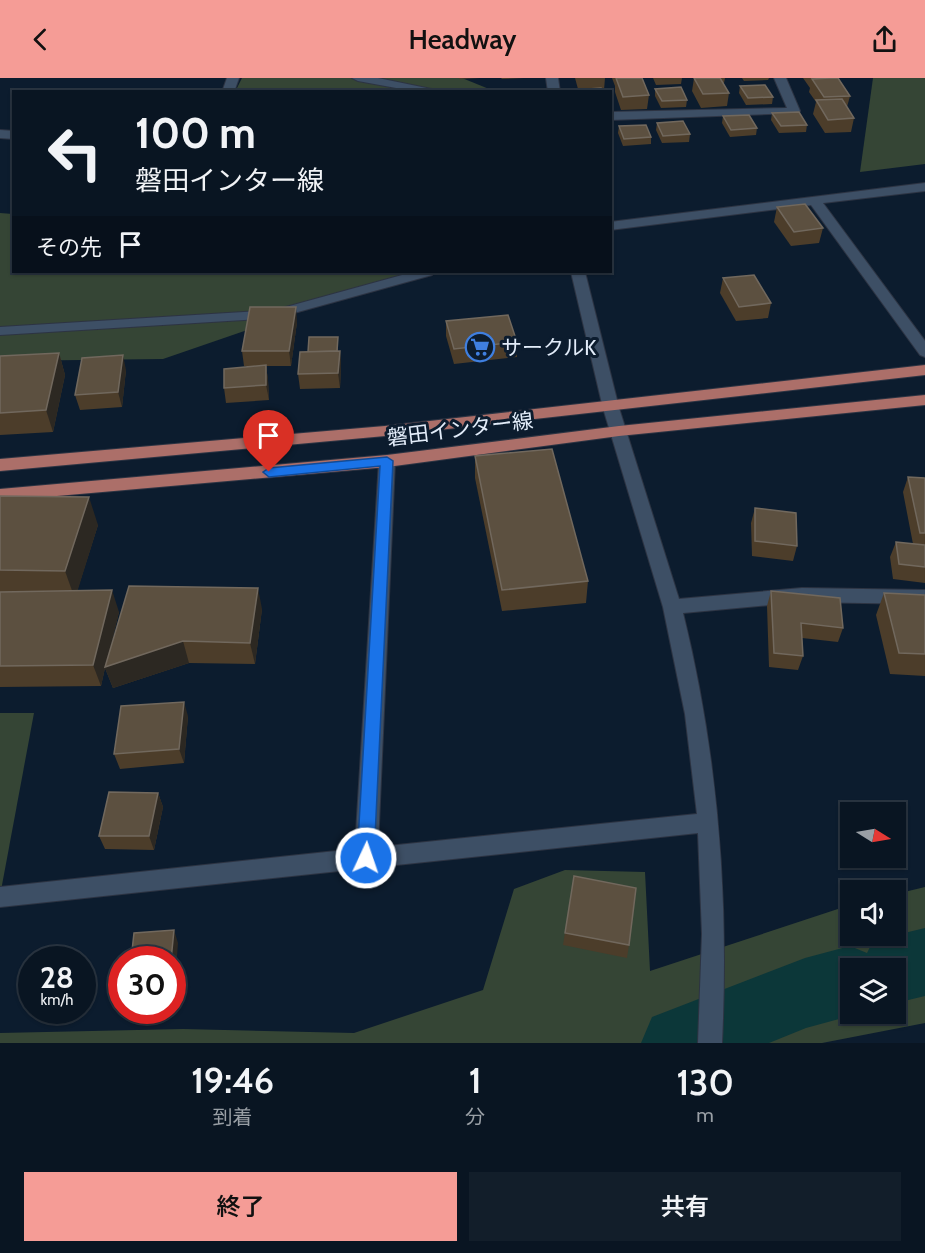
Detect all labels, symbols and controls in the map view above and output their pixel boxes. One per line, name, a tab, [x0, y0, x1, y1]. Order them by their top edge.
icon: back	[24, 23, 57, 56]
text: Headway	[409, 23, 516, 56]
icon: share	[868, 23, 901, 56]
text: 100 m	[135, 107, 256, 159]
icon: left	[36, 114, 114, 192]
text: 磐田インター線	[135, 164, 324, 197]
icon: arrive	[114, 228, 147, 261]
text: その先	[36, 234, 102, 261]
supermarket icon: サークルK	[464, 331, 496, 363]
place label: サークルK	[501, 335, 596, 360]
street label: 磐田インター線	[386, 408, 534, 450]
pin	[243, 410, 294, 472]
icon: arrive	[252, 419, 285, 452]
north arrow	[840, 802, 906, 868]
map controls	[840, 802, 906, 1024]
position arrow	[334, 826, 398, 890]
button: sound	[840, 880, 906, 946]
speed limit sign: 30	[108, 946, 186, 1024]
button: layers	[840, 958, 906, 1024]
text: 28	[40, 959, 74, 996]
text: km/h	[41, 991, 73, 1009]
text: 19:46	[191, 1058, 274, 1102]
text: 1	[469, 1058, 482, 1102]
text: 130	[676, 1060, 734, 1104]
text: m	[696, 1103, 714, 1127]
text: 到着	[213, 1105, 253, 1129]
text: 分	[465, 1105, 485, 1129]
button: 終了	[24, 1172, 457, 1241]
button: 共有	[469, 1172, 901, 1241]

